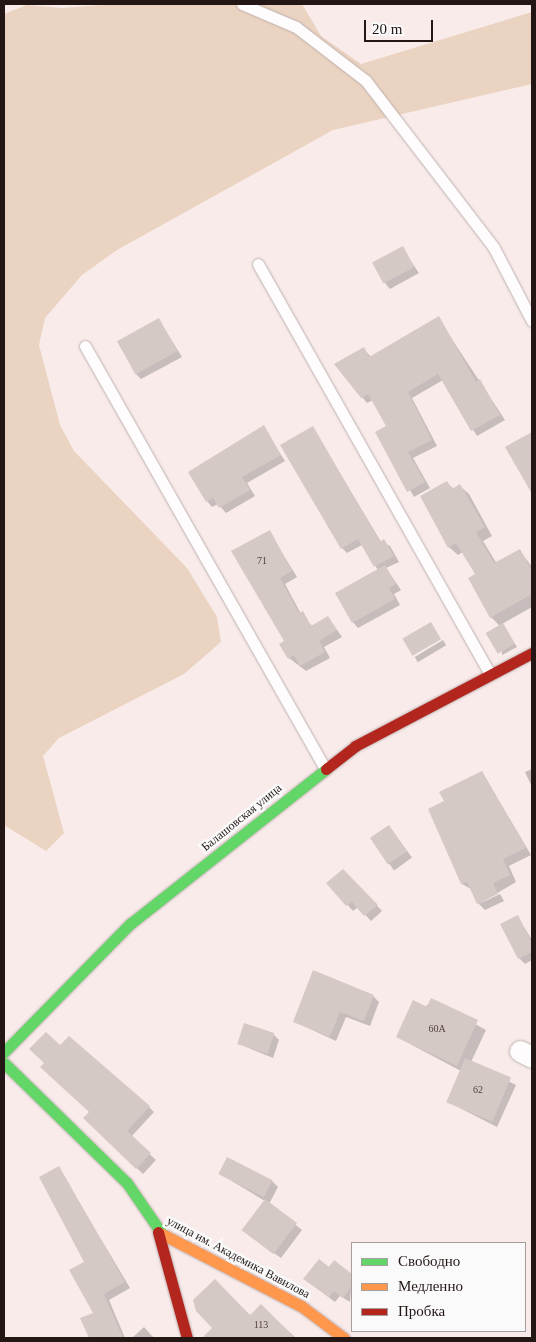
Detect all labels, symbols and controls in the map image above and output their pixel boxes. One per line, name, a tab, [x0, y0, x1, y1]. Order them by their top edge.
scale bar	[366, 10, 435, 42]
text: 20 m	[372, 21, 402, 37]
house number: 71	[257, 555, 267, 567]
street label: Балашовская улица	[199, 781, 285, 855]
house number: 60А	[428, 1023, 446, 1035]
house number: 62	[473, 1084, 483, 1096]
street label: улица им. Академика Вавилова	[164, 1214, 312, 1302]
legend	[351, 1242, 526, 1332]
text: Свободно	[398, 1253, 460, 1269]
text: Медленно	[398, 1278, 463, 1294]
text: Пробка	[398, 1303, 445, 1319]
house number: 113	[254, 1319, 268, 1331]

